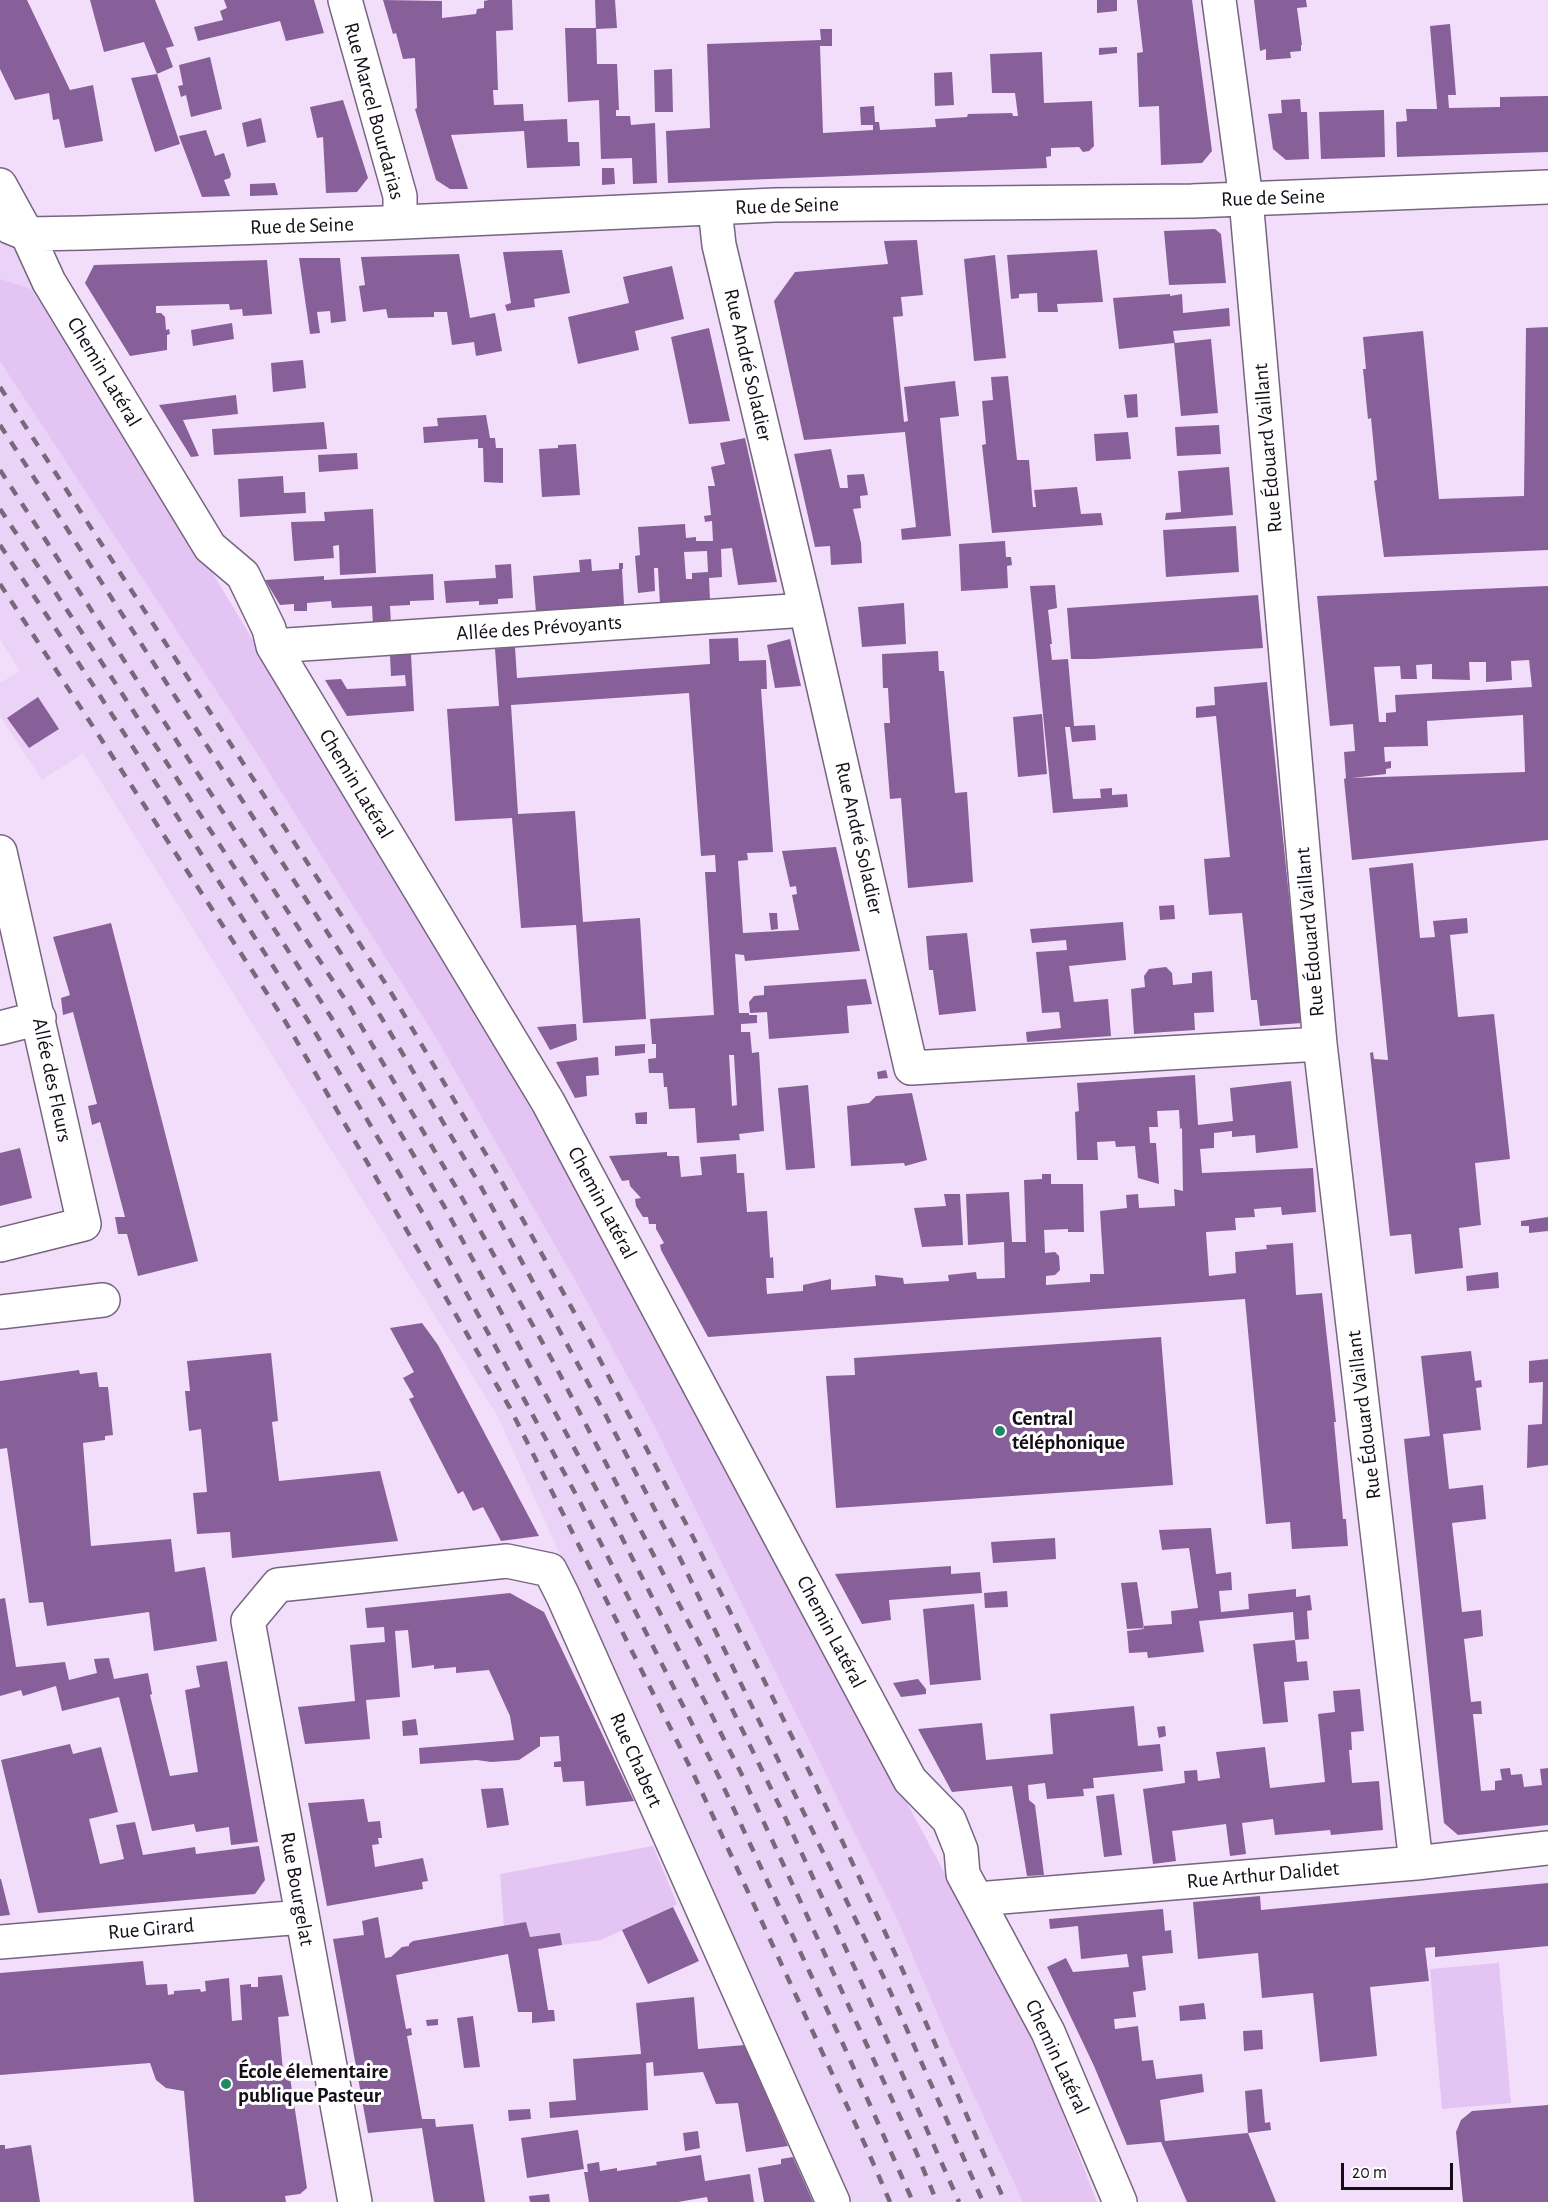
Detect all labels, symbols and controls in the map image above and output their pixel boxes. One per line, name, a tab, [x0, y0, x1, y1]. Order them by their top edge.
street label: Rue Marcel Bourdarias	[338, 20, 410, 202]
street label: Rue de Seine	[1221, 184, 1325, 212]
street label: Rue de Seine	[735, 192, 839, 220]
street label: Rue de Seine	[250, 212, 354, 240]
street label: Rue André Soladier	[718, 286, 778, 444]
street label: Chemin Latéral	[61, 312, 147, 432]
street label: Rue Édouard Vaillant	[1248, 362, 1288, 534]
street label: Allée des Prévoyants	[455, 610, 623, 646]
street label: Chemin Latéral	[313, 724, 399, 844]
street label: Rue André Soladier	[829, 759, 889, 917]
street label: Rue Édouard Vaillant	[1290, 846, 1330, 1018]
street label: Allée des Fleurs	[27, 1016, 77, 1144]
street label: Chemin Latéral	[562, 1142, 642, 1264]
street label: Rue Édouard Vaillant	[1341, 1329, 1387, 1501]
place label: Central téléphonique	[1012, 1406, 1125, 1456]
marker: Central téléphonique	[993, 1424, 1007, 1438]
street label: Chemin Latéral	[791, 1571, 871, 1693]
street label: Rue Chabert	[604, 1709, 668, 1811]
street label: Rue Bourgelat	[275, 1830, 319, 1948]
street label: Rue Arthur Dalidet	[1186, 1856, 1340, 1894]
street label: Rue Girard	[107, 1913, 195, 1945]
street label: Chemin Latéral	[1019, 1996, 1095, 2118]
place label: École élementaire publique Pasteur	[238, 2059, 389, 2109]
marker: École élementaire publique Pasteur	[219, 2077, 233, 2091]
scale bar	[1344, 2151, 1456, 2189]
text: 20 m	[1352, 2164, 1387, 2182]

